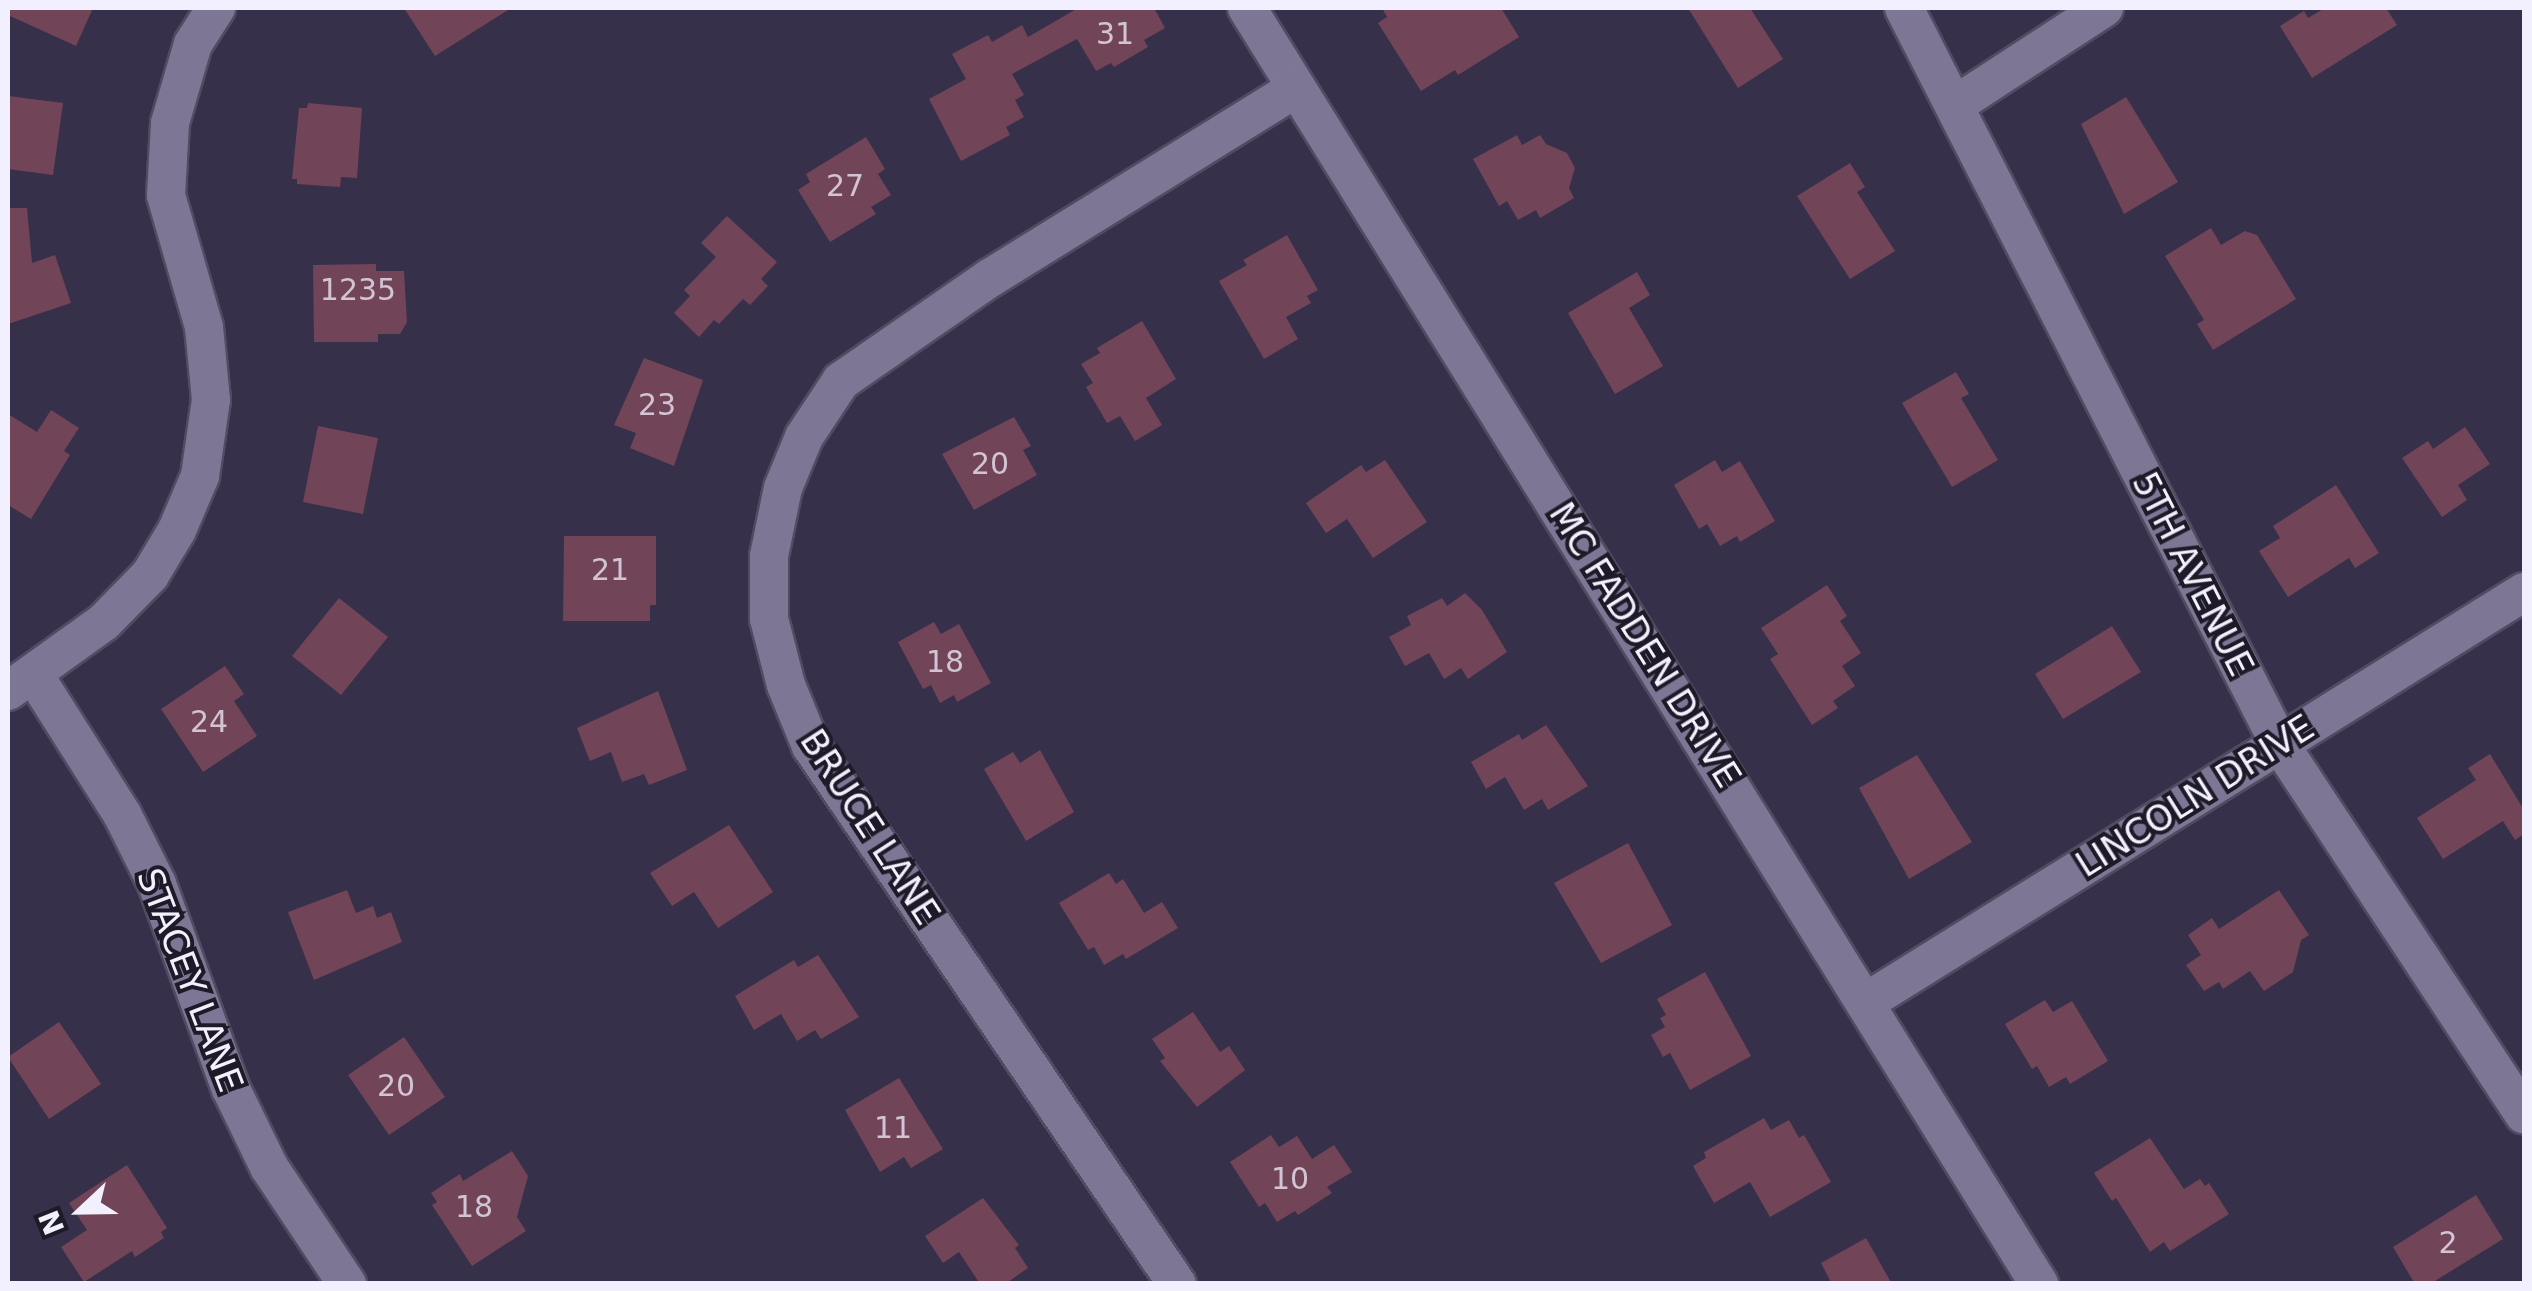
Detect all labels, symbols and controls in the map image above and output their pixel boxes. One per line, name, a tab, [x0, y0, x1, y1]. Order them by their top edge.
house number: 31	[1096, 16, 1134, 52]
house number: 27	[826, 168, 864, 204]
house number: 1235	[320, 272, 396, 308]
house number: 23	[638, 387, 676, 423]
house number: 20	[971, 446, 1009, 482]
street label: 5TH AVENUE	[2124, 465, 2262, 683]
street label: MC FADDEN DRIVE	[1540, 495, 1750, 795]
house number: 21	[591, 552, 629, 588]
house number: 18	[926, 644, 964, 680]
house number: 24	[190, 704, 228, 740]
street label: LINCOLN DRIVE	[2068, 706, 2322, 886]
street label: BRUCE LANE	[791, 722, 949, 932]
street label: STACEY LANE	[128, 862, 252, 1098]
house number: 20	[377, 1068, 415, 1104]
house number: 11	[874, 1110, 912, 1146]
north arrow	[30, 1161, 130, 1261]
house number: 10	[1271, 1161, 1309, 1197]
house number: 18	[455, 1189, 493, 1225]
text: N	[32, 1205, 71, 1239]
house number: 2	[2438, 1225, 2458, 1261]

